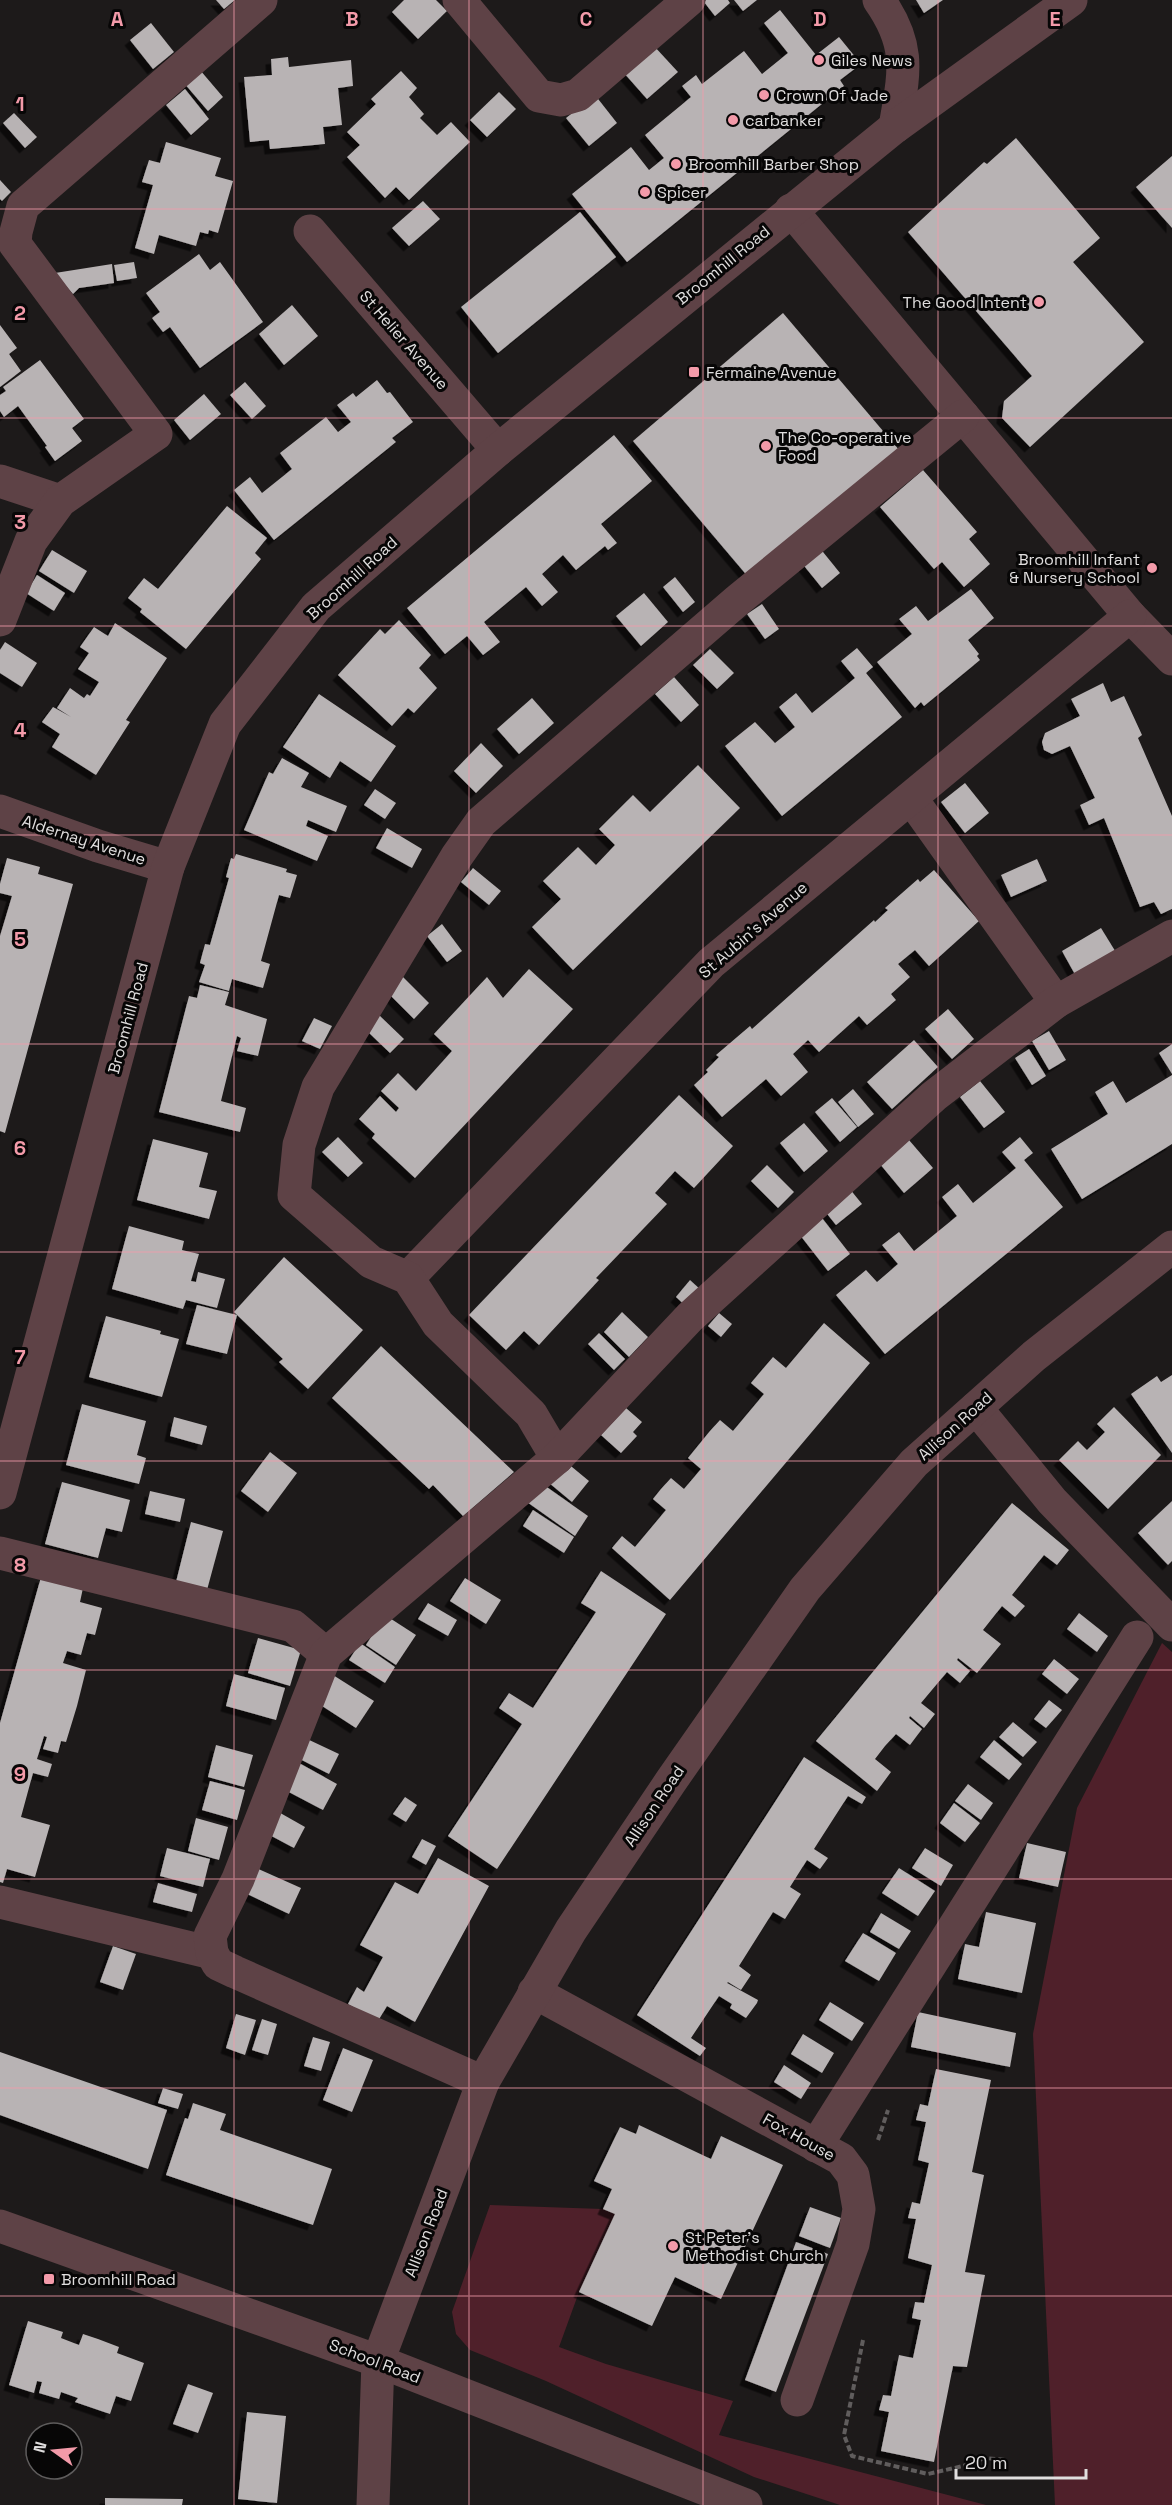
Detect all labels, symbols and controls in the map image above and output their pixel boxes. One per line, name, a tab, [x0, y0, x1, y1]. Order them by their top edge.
text: A	[111, 6, 124, 32]
text: B	[345, 6, 359, 32]
text: C	[580, 6, 593, 32]
text: D	[813, 6, 827, 32]
text: E	[1049, 6, 1061, 32]
place label: Giles News	[831, 50, 913, 71]
marker: Giles News	[812, 53, 826, 67]
place label: Crown Of Jade	[776, 85, 888, 106]
marker: Crown Of Jade	[757, 88, 771, 102]
text: 1	[15, 91, 25, 117]
place label: carbanker	[745, 110, 823, 131]
marker: carbanker	[726, 113, 740, 127]
place label: Broomhill Barber Shop	[688, 154, 859, 175]
marker: Broomhill Barber Shop	[669, 157, 683, 171]
place label: Spicer	[657, 182, 706, 203]
marker: Spicer	[638, 185, 652, 199]
street label: Broomhill Road	[672, 221, 774, 309]
street label: St Helier Avenue	[355, 286, 453, 394]
place label: The Good Intent	[902, 292, 1027, 313]
marker: The Good Intent	[1032, 295, 1046, 309]
text: 2	[14, 300, 26, 326]
place label: Fermaine Avenue	[706, 362, 837, 383]
marker: Fermaine Avenue	[687, 365, 701, 379]
place label: The Co-operative Food	[778, 427, 911, 466]
marker: The Co-operative Food	[759, 439, 773, 453]
text: 3	[14, 509, 26, 535]
street label: Broomhill Road	[302, 532, 402, 624]
place label: Broomhill Infant & Nursery School	[1009, 549, 1140, 588]
marker: Broomhill Infant & Nursery School	[1145, 561, 1159, 575]
text: 4	[14, 717, 27, 743]
street label: Aldernay Avenue	[19, 810, 149, 870]
street label: St Aubin's Avenue	[694, 877, 812, 983]
text: 5	[14, 926, 26, 952]
street label: Broomhill Road	[103, 960, 153, 1076]
text: 6	[14, 1135, 26, 1161]
text: 7	[14, 1344, 26, 1370]
street label: Allison Road	[913, 1387, 997, 1465]
text: 8	[14, 1552, 26, 1578]
text: 9	[14, 1761, 26, 1787]
street label: Allison Road	[619, 1761, 689, 1851]
street label: Fox House	[759, 2109, 839, 2165]
street label: Allison Road	[399, 2186, 453, 2280]
place label: St Peter's Methodist Church	[685, 2227, 824, 2266]
marker: St Peter's Methodist Church	[666, 2239, 680, 2253]
place label: Broomhill Road	[61, 2269, 176, 2290]
marker: Broomhill Road	[42, 2272, 56, 2286]
street label: School Road	[326, 2334, 424, 2388]
north arrow	[24, 2421, 84, 2481]
text: N	[28, 2439, 52, 2455]
scale bar	[956, 2442, 1086, 2480]
text: 20 m	[965, 2451, 1008, 2474]

